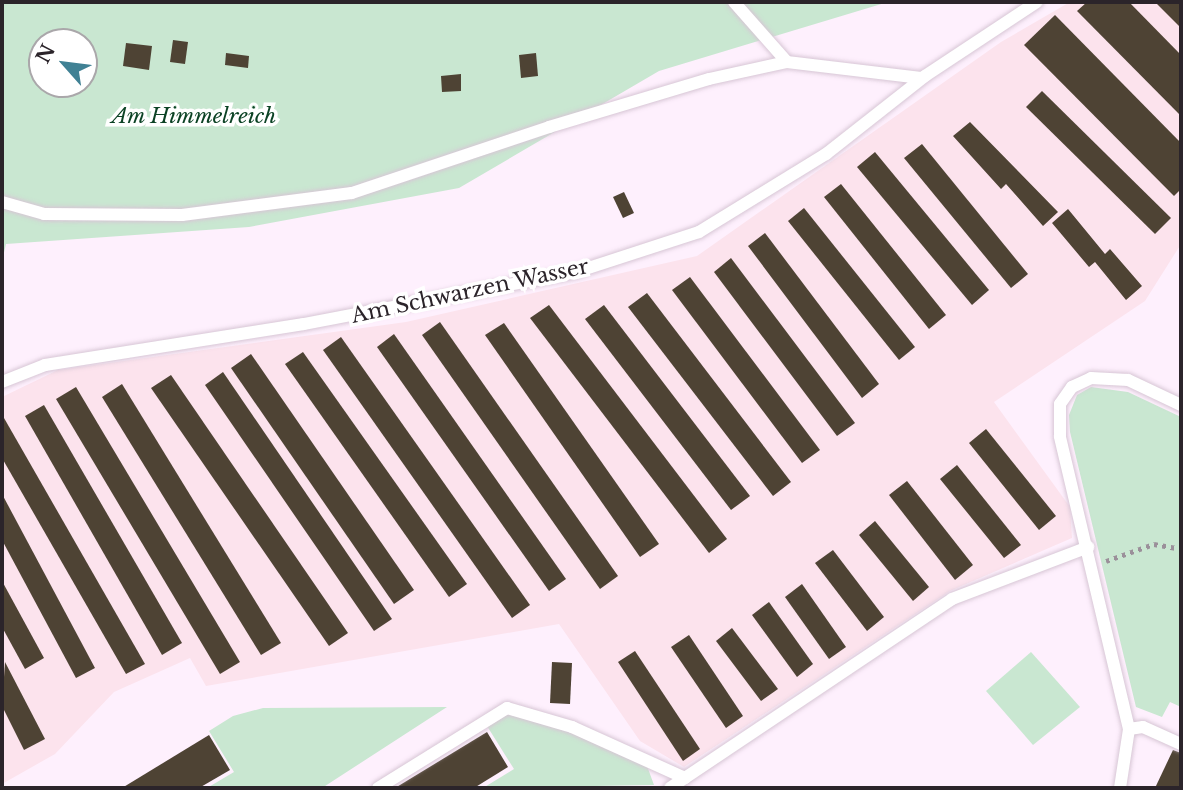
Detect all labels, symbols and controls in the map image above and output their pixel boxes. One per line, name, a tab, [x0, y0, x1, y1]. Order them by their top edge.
north arrow	[28, 28, 98, 98]
text: N	[31, 41, 60, 67]
park label: Am Himmelreich	[111, 103, 277, 129]
street label: Am Schwarzen Wasser	[349, 253, 591, 329]

